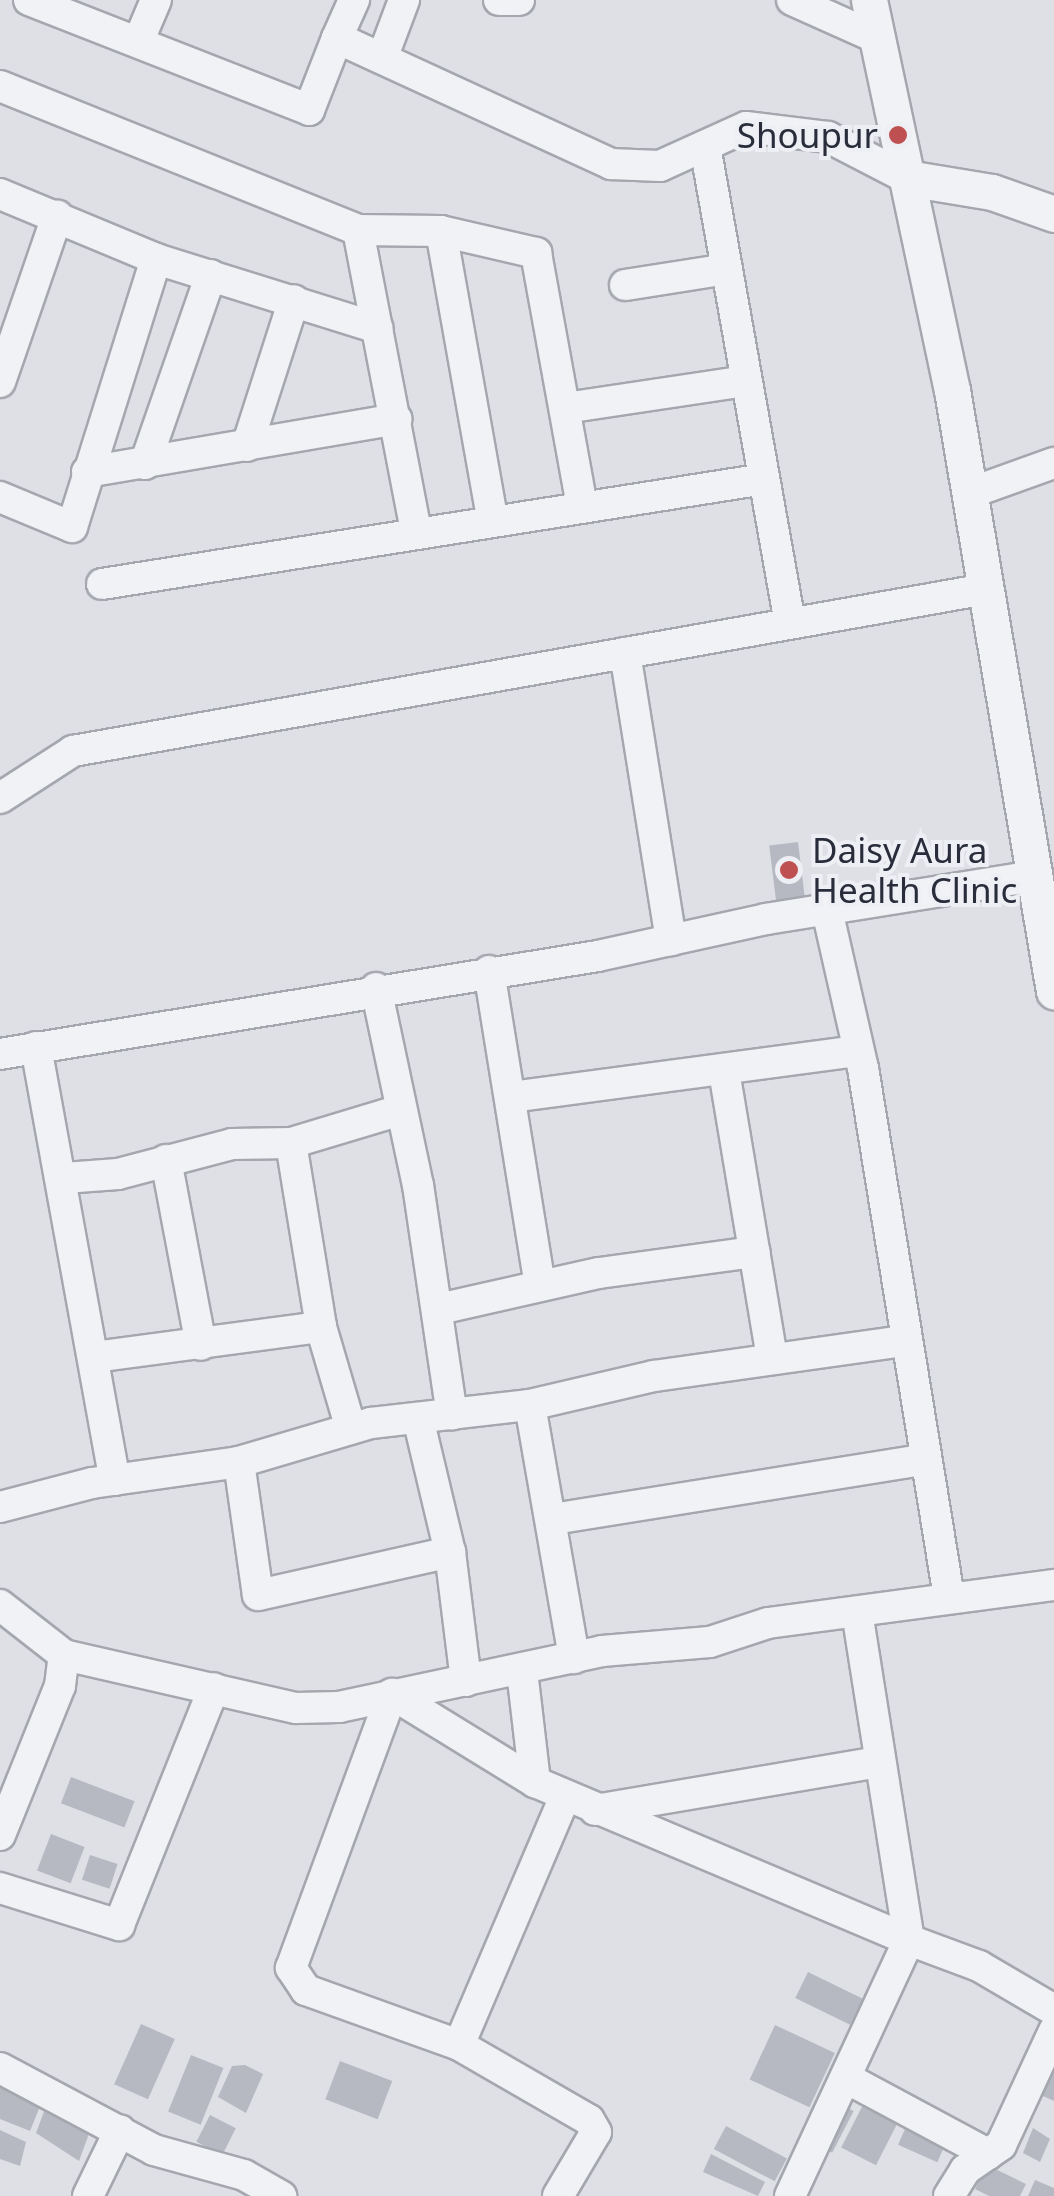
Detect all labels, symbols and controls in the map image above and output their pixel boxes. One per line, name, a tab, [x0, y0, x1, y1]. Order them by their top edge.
place label: Shoupur	[737, 114, 878, 156]
marker: Shoupur	[887, 124, 909, 146]
place label: Daisy Aura Health Clinic	[812, 829, 1017, 911]
marker: Daisy Aura Health Clinic	[776, 857, 802, 883]

